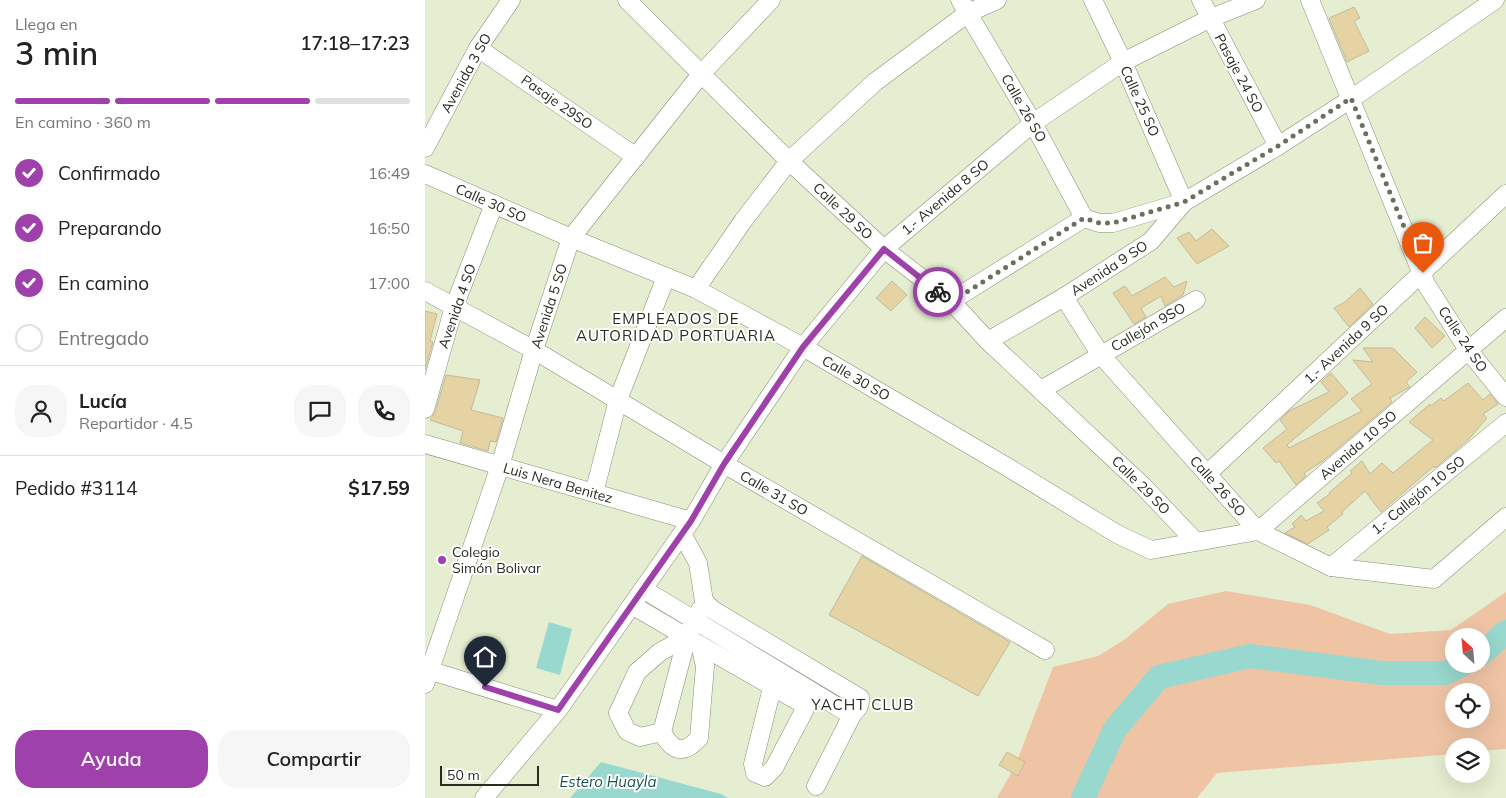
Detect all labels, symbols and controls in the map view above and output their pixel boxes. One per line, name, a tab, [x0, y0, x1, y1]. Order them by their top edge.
text: Llega en	[15, 14, 78, 34]
street label: Avenida 3 SO	[437, 30, 495, 116]
street label: Pasaje 24 SO	[1211, 30, 1267, 116]
text: 17:18–17:23	[300, 31, 410, 55]
text: 3 min	[15, 33, 98, 73]
street label: Calle 25 SO	[1116, 63, 1164, 139]
street label: Pasaje 29SO	[518, 71, 596, 133]
street label: Calle 26 SO	[997, 71, 1051, 145]
text: En camino · 360 m	[15, 112, 151, 132]
street label: 1.- Avenida 8 SO	[897, 155, 993, 239]
icon: check	[15, 159, 43, 187]
text: Confirmado	[58, 161, 160, 185]
text: 16:49	[368, 163, 410, 183]
street label: Calle 30 SO	[453, 179, 529, 227]
street label: Calle 29 SO	[809, 179, 877, 243]
icon: check	[15, 214, 43, 242]
text: Preparando	[58, 216, 162, 240]
text: 16:50	[368, 218, 410, 238]
pin	[1402, 222, 1444, 273]
icon: bag	[1409, 229, 1437, 257]
street label: Avenida 9 SO	[1067, 236, 1151, 300]
street label: Avenida 4 SO	[434, 261, 480, 351]
street label: Avenida 5 SO	[527, 261, 571, 351]
courier	[913, 267, 963, 317]
icon: check	[15, 269, 43, 297]
text: En camino	[58, 271, 149, 295]
text: 17:00	[368, 273, 410, 293]
icon: bike	[924, 278, 952, 306]
street label: Callejón 9SO	[1107, 298, 1189, 356]
street label: 1.- Avenida 9 SO	[1300, 300, 1392, 388]
street label: Calle 24 SO	[1434, 303, 1492, 375]
district label: EMPLEADOS DE AUTORIDAD PORTUARIA	[576, 309, 776, 345]
text: Entregado	[58, 326, 149, 350]
street label: Calle 30 SO	[819, 351, 893, 405]
button: person	[15, 385, 67, 437]
button: chat	[294, 385, 346, 437]
button: phone	[358, 385, 410, 437]
text: Lucía	[79, 389, 127, 413]
street label: Avenida 10 SO	[1316, 406, 1400, 484]
text: Repartidor · 4.5	[79, 413, 193, 433]
street label: Calle 29 SO	[1108, 452, 1174, 518]
street label: Calle 26 SO	[1186, 452, 1250, 520]
street label: 1.- Callejón 10 SO	[1367, 452, 1469, 538]
street label: Luis Nera Benitez	[501, 459, 615, 507]
street label: Calle 31 SO	[737, 466, 811, 520]
text: Pedido #3114	[15, 476, 137, 500]
text: $17.59	[348, 476, 410, 500]
place label: Colegio Simón Bolivar	[452, 543, 542, 577]
marker: Colegio Simón Bolivar	[436, 554, 448, 566]
north arrow	[1445, 628, 1490, 672]
map controls	[1445, 628, 1490, 783]
pin	[464, 636, 506, 687]
icon: home	[471, 643, 499, 671]
button: locate	[1445, 683, 1490, 728]
district label: YACHT CLUB	[811, 695, 914, 714]
button: Ayuda	[15, 730, 208, 788]
button: Compartir	[218, 730, 410, 788]
button: layers	[1445, 738, 1490, 783]
scale bar	[440, 763, 539, 786]
text: 50 m	[447, 766, 480, 784]
water label: Estero Huayla	[560, 772, 656, 791]

